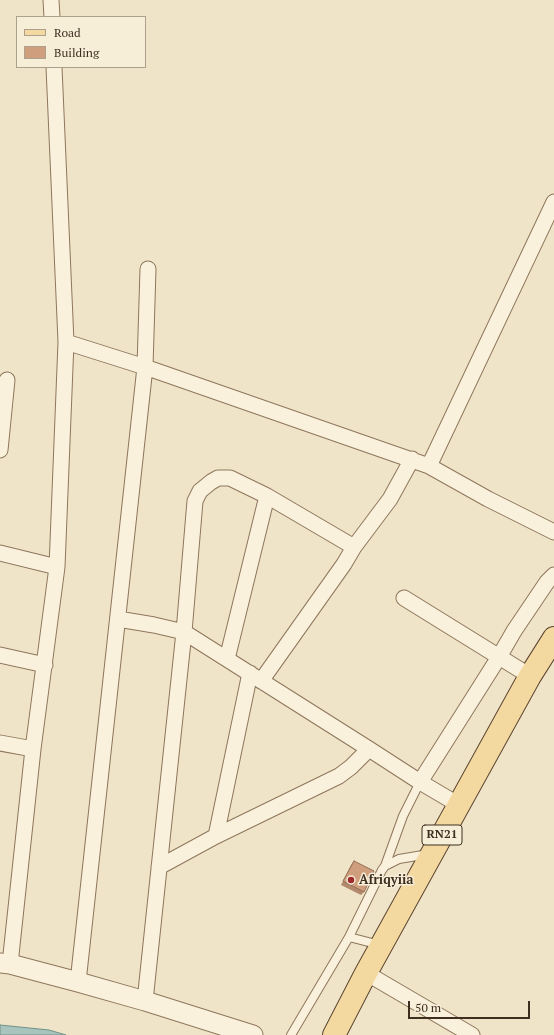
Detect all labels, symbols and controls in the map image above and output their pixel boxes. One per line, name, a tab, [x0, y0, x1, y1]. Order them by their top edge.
legend	[16, 16, 146, 68]
text: Road	[54, 25, 81, 40]
text: Building	[54, 45, 99, 60]
road number: RN21	[422, 825, 462, 845]
place label: Afriqyiia	[359, 872, 414, 888]
marker: Afriqyiia	[346, 875, 356, 885]
scale bar	[410, 993, 532, 1019]
text: 50 m	[415, 1000, 441, 1015]

